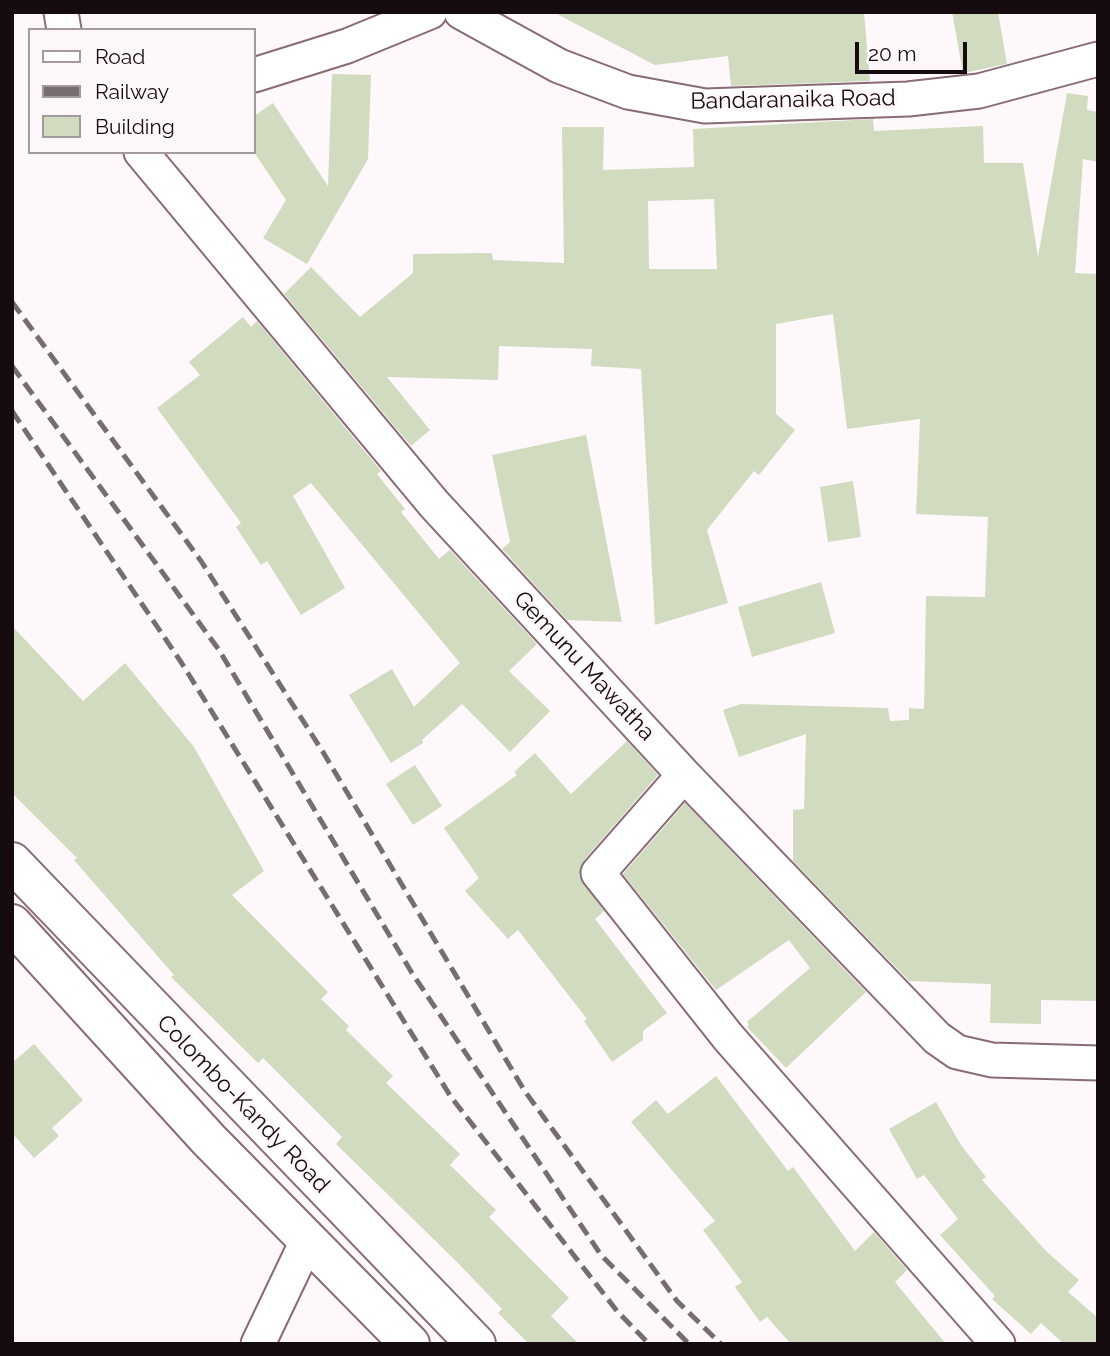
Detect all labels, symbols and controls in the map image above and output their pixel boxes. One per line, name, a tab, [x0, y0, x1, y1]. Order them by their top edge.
legend	[28, 28, 256, 154]
scale bar	[858, 28, 970, 72]
text: 20 m	[868, 41, 916, 66]
text: Road	[95, 44, 145, 69]
text: Railway	[95, 79, 169, 104]
street label: Bandaranaika Road	[690, 84, 896, 116]
text: Building	[95, 114, 175, 139]
street label: Gemunu Mawatha	[508, 585, 660, 747]
street label: Colombo-Kandy Road	[151, 1009, 335, 1199]

